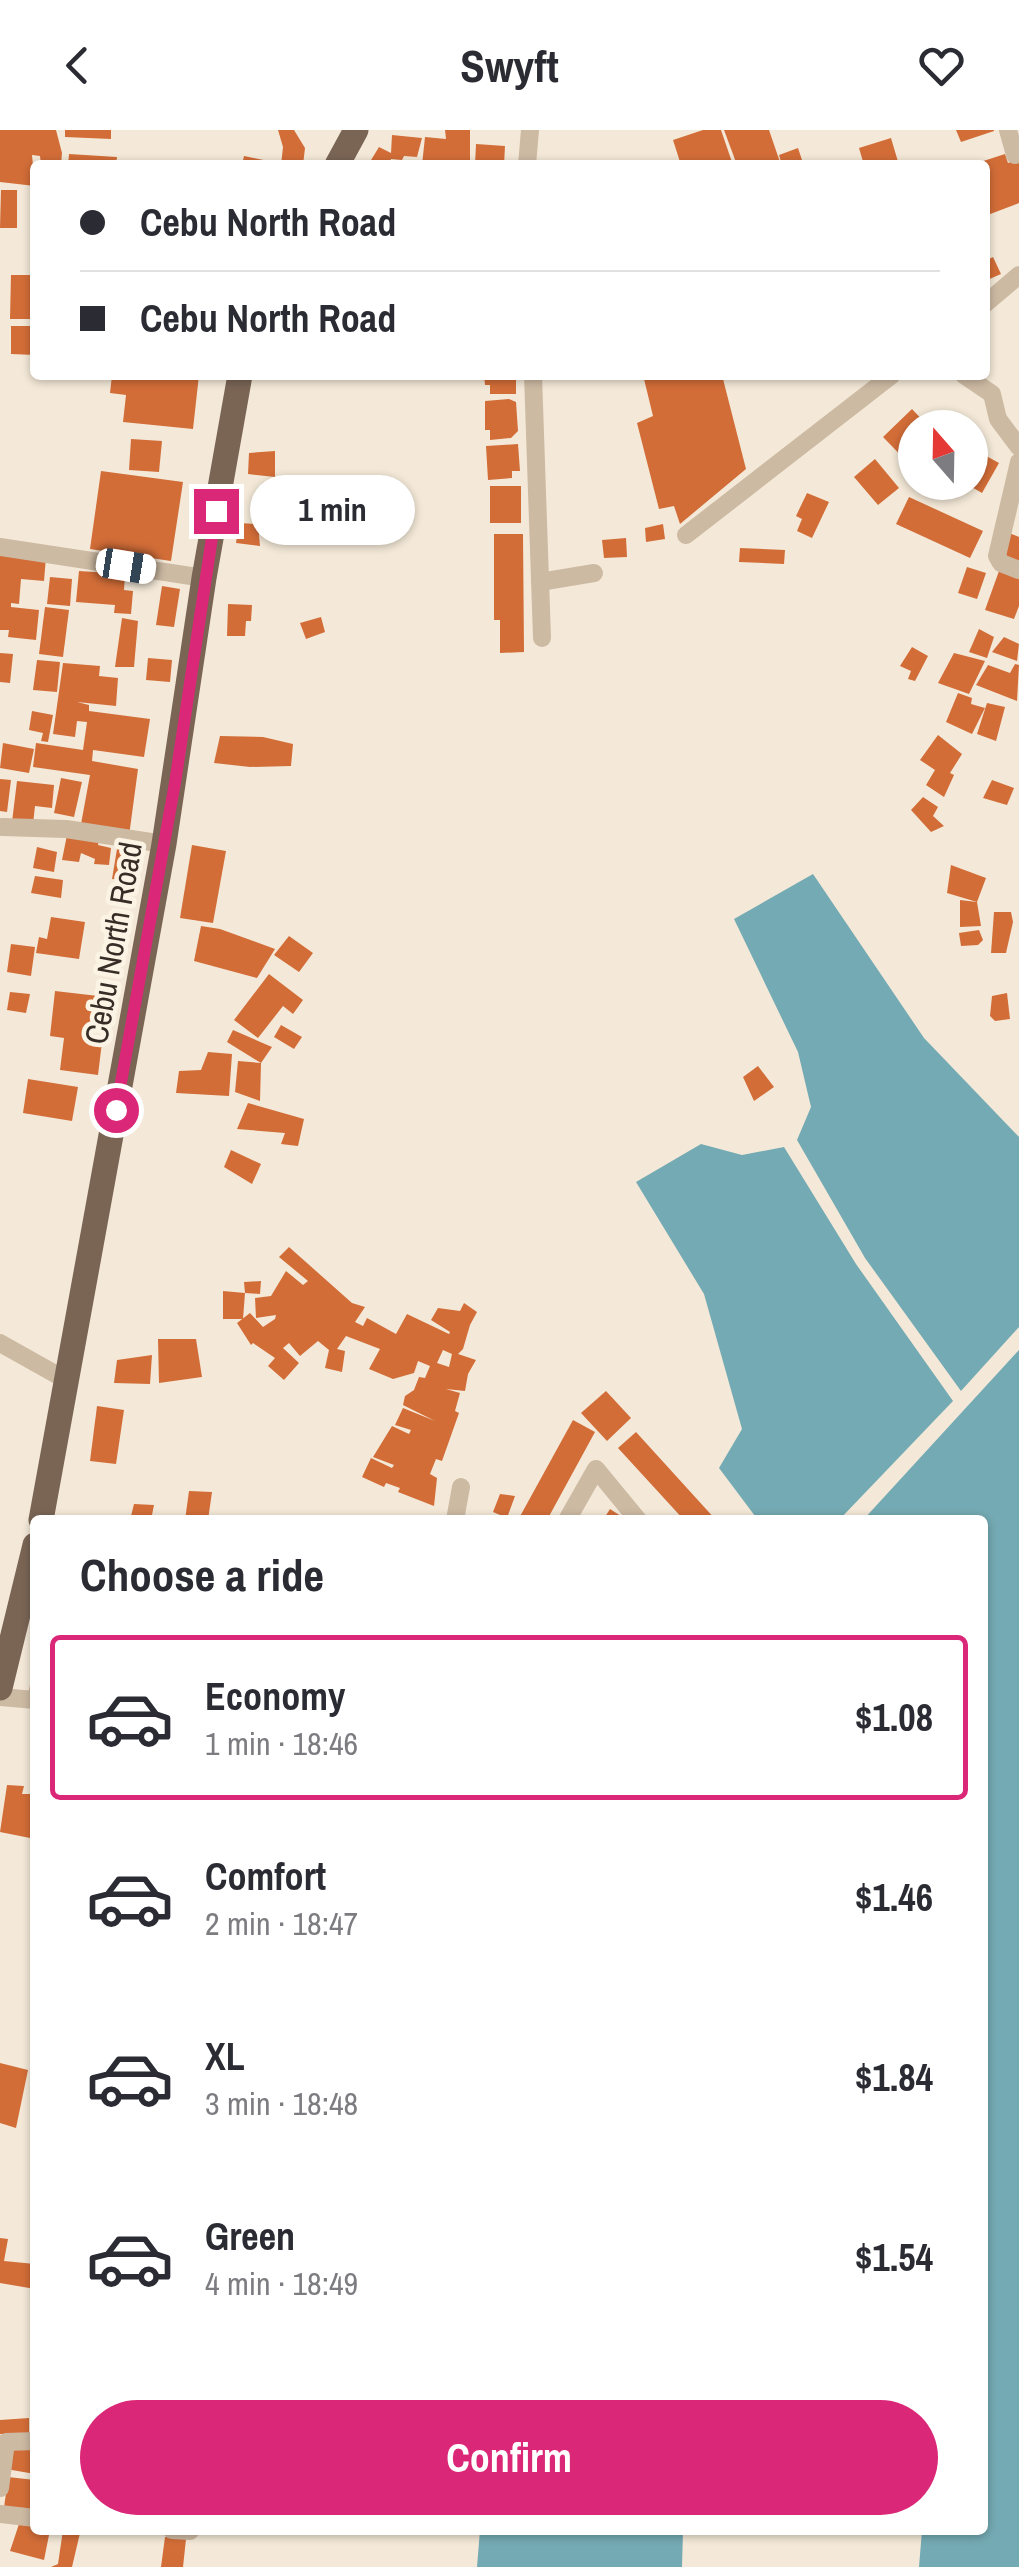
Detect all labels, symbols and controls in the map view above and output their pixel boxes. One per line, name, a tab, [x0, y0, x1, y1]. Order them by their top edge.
text: Swyft	[460, 35, 559, 96]
icon: back	[50, 38, 105, 93]
icon: heart	[914, 38, 969, 93]
text: Cebu North Road	[140, 197, 396, 248]
text: Cebu North Road	[140, 293, 396, 344]
north arrow	[898, 410, 988, 500]
map controls	[898, 410, 988, 500]
callout: 1 min	[251, 476, 416, 546]
text: 1 min	[298, 488, 367, 531]
route end	[194, 489, 239, 534]
car	[94, 546, 158, 586]
street label: Cebu North Road	[74, 839, 152, 1047]
route start	[94, 1088, 139, 1133]
text: Choose a ride	[80, 1544, 324, 1605]
text: Economy	[205, 1671, 345, 1722]
icon: car	[85, 1673, 175, 1763]
text: $1.08	[855, 1692, 933, 1743]
text: 1 min · 18:46	[205, 1722, 358, 1765]
text: Comfort	[205, 1851, 326, 1902]
icon: car	[85, 1853, 175, 1943]
text: $1.46	[855, 1872, 933, 1923]
text: 2 min · 18:47	[205, 1902, 358, 1945]
text: XL	[205, 2031, 245, 2082]
icon: car	[85, 2033, 175, 2123]
text: $1.84	[855, 2052, 933, 2103]
text: 3 min · 18:48	[205, 2082, 358, 2125]
text: Green	[205, 2211, 295, 2262]
icon: car	[85, 2213, 175, 2303]
text: $1.54	[855, 2232, 933, 2283]
text: 4 min · 18:49	[205, 2262, 358, 2305]
button: Confirm	[80, 2400, 938, 2515]

